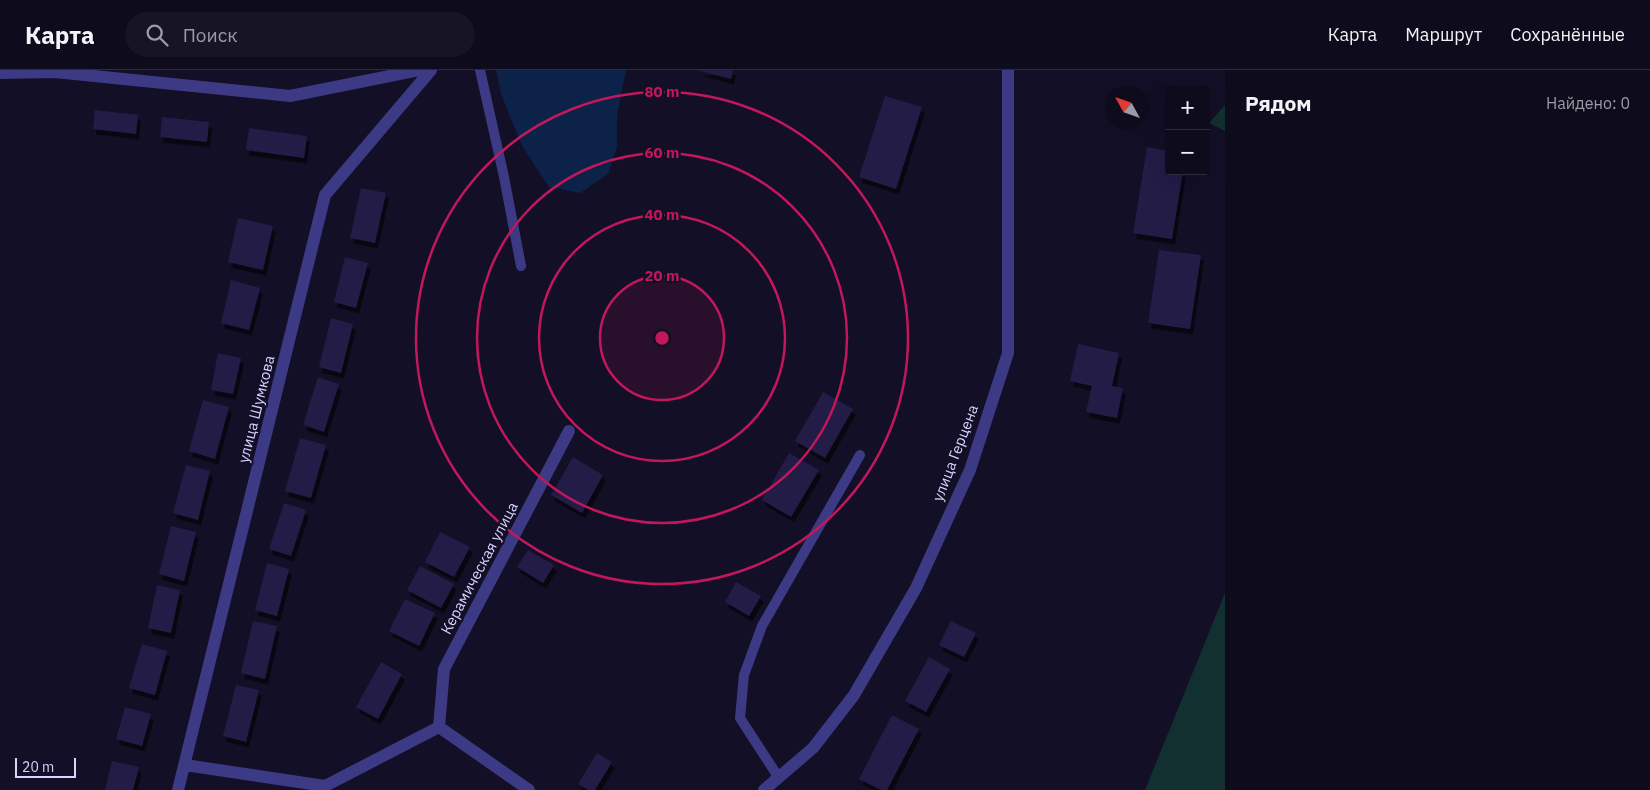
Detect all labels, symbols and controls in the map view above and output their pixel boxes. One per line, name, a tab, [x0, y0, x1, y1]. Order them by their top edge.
search box	[125, 12, 475, 57]
text: Карта	[25, 19, 95, 51]
icon: search	[143, 21, 171, 49]
text: Поиск	[183, 23, 238, 47]
text: Карта	[1328, 23, 1377, 46]
text: Маршрут	[1405, 23, 1482, 46]
text: Сохранённые	[1510, 23, 1625, 46]
text: 80 m	[645, 82, 679, 101]
north arrow	[1105, 85, 1150, 130]
map controls	[1165, 85, 1210, 175]
button: +	[1165, 85, 1210, 130]
text: Рядом	[1245, 89, 1312, 117]
text: Найдено: 0	[1546, 93, 1630, 113]
button: −	[1165, 130, 1210, 175]
text: 60 m	[645, 143, 679, 162]
text: 40 m	[645, 205, 679, 224]
text: 20 m	[645, 266, 679, 285]
centre of rings	[653, 329, 671, 347]
street label: улица Шумкова	[233, 353, 279, 465]
street label: улица Герцена	[928, 402, 982, 504]
street label: Керамическая улица	[436, 499, 522, 637]
scale bar	[15, 755, 76, 778]
text: 20 m	[22, 758, 54, 776]

